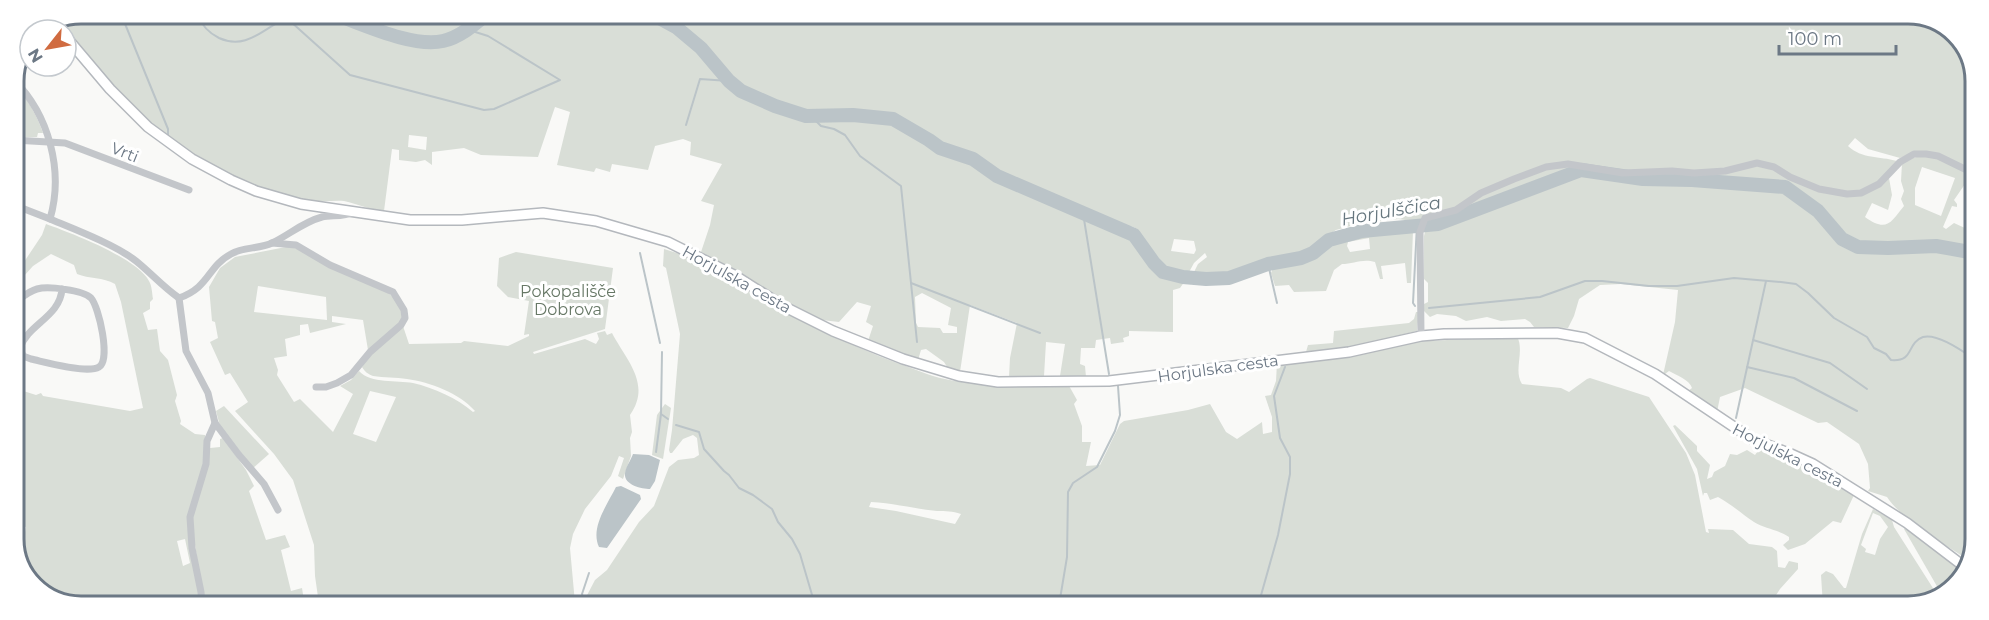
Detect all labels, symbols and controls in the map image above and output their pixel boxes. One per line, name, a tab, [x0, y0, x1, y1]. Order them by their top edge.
north arrow	[18, 18, 78, 78]
scale bar	[1779, 18, 1896, 56]
text: 100 m	[1788, 28, 1842, 50]
text: N	[24, 45, 47, 66]
street label: Vrti	[108, 138, 141, 167]
water label: Horjulščica	[1339, 191, 1443, 231]
street label: Horjulska cesta	[679, 242, 795, 317]
park label: Pokopališče Dobrova	[520, 282, 616, 319]
street label: Horjulska cesta	[1156, 351, 1280, 386]
street label: Horjulska cesta	[1729, 419, 1846, 492]

